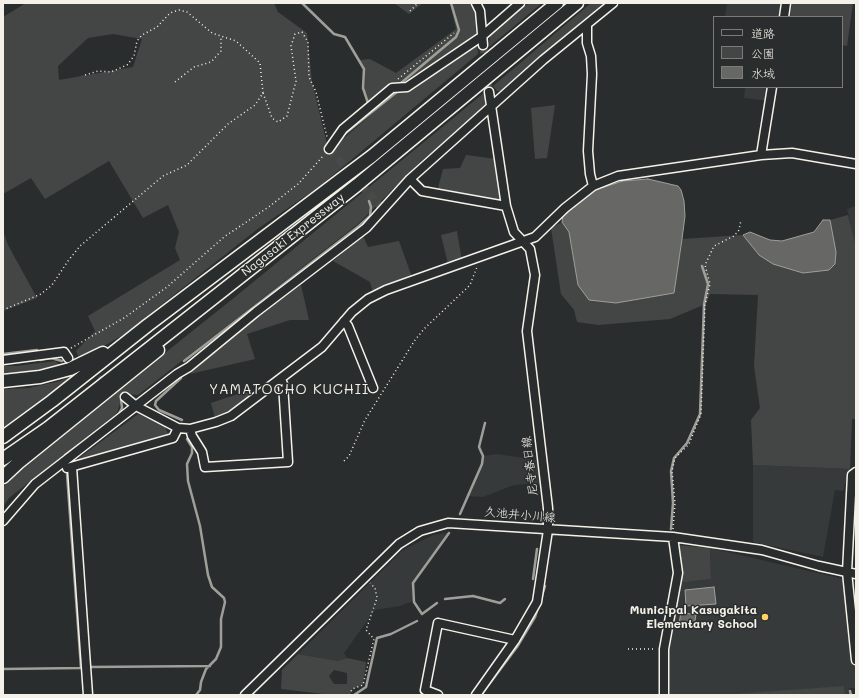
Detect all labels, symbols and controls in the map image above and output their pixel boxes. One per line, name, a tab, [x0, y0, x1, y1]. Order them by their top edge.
legend	[713, 16, 843, 88]
text: 道路	[751, 25, 775, 41]
text: 公園	[751, 45, 775, 61]
text: 水域	[751, 65, 775, 81]
street label: Nagasaki Expressway	[239, 190, 347, 280]
district label: YAMATOCHO KUCHII	[209, 382, 369, 398]
street label: 尼寺春日線	[519, 435, 541, 497]
street label: 久池井小川線	[484, 505, 556, 525]
place label: Municipal Kasugakita Elementary School	[630, 603, 757, 631]
marker: Municipal Kasugakita Elementary School	[760, 612, 770, 622]

